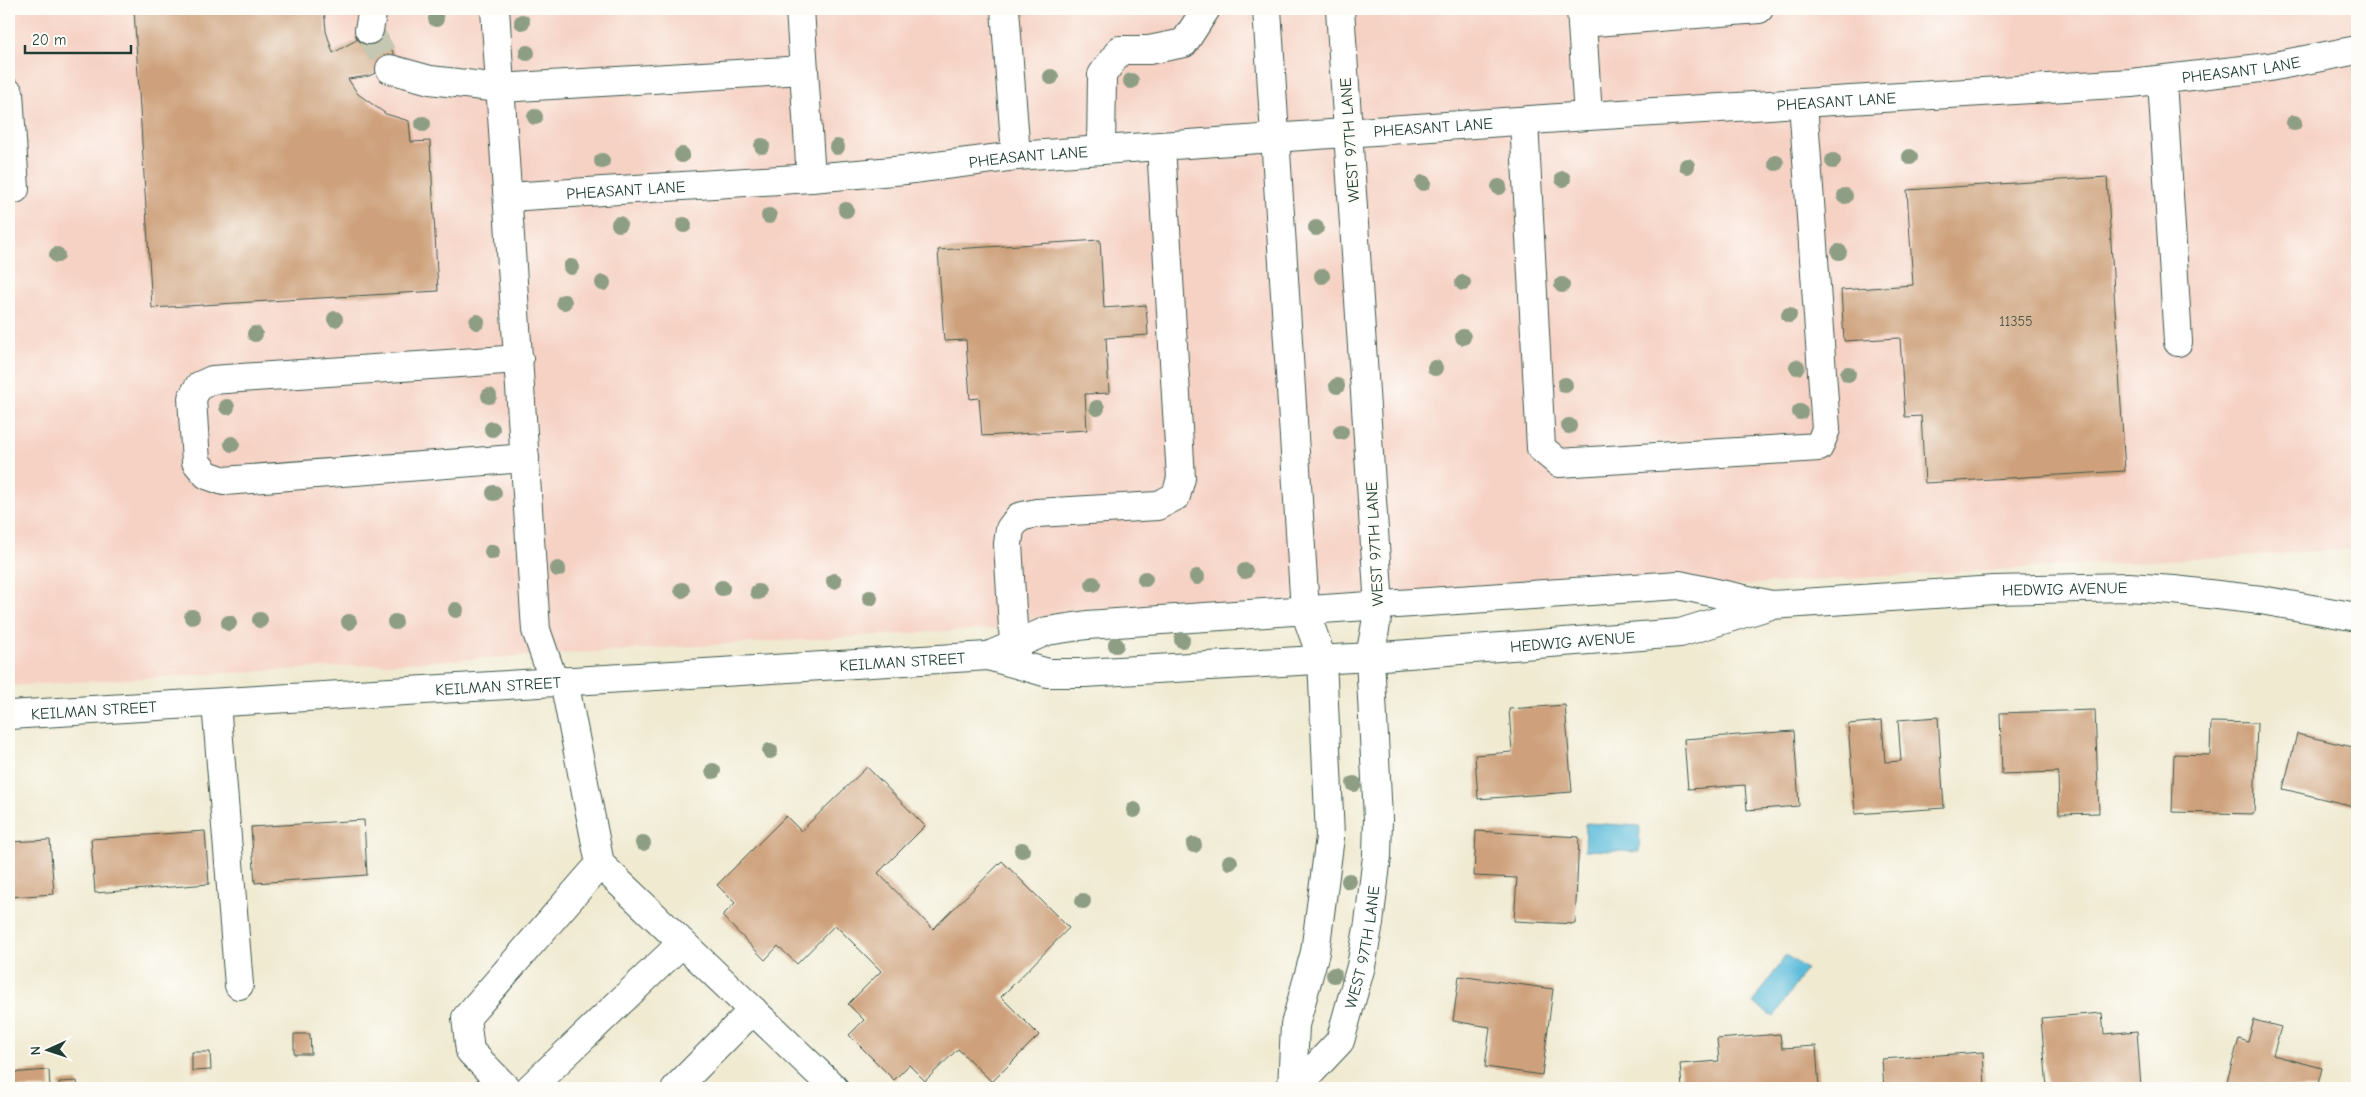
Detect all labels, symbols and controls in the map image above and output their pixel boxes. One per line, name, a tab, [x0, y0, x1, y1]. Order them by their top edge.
scale bar	[25, 22, 131, 54]
text: 20 m	[32, 31, 66, 49]
street label: PHEASANT LANE	[2181, 53, 2302, 87]
street label: WEST 97TH LANE	[1337, 77, 1363, 203]
street label: PHEASANT LANE	[1776, 89, 1897, 115]
street label: PHEASANT LANE	[1373, 115, 1494, 141]
street label: PHEASANT LANE	[968, 143, 1089, 172]
street label: PHEASANT LANE	[566, 178, 686, 203]
house number: 11355	[1999, 313, 2033, 330]
street label: WEST 97TH LANE	[1363, 481, 1387, 607]
street label: HEDWIG AVENUE	[2002, 579, 2128, 600]
street label: HEDWIG AVENUE	[1509, 628, 1636, 656]
street label: KEILMAN STREET	[839, 649, 966, 675]
street label: KEILMAN STREET	[435, 674, 562, 699]
street label: KEILMAN STREET	[31, 698, 158, 724]
street label: WEST 97TH LANE	[1341, 884, 1383, 1011]
north arrow	[22, 1024, 72, 1074]
text: N	[27, 1046, 44, 1056]

